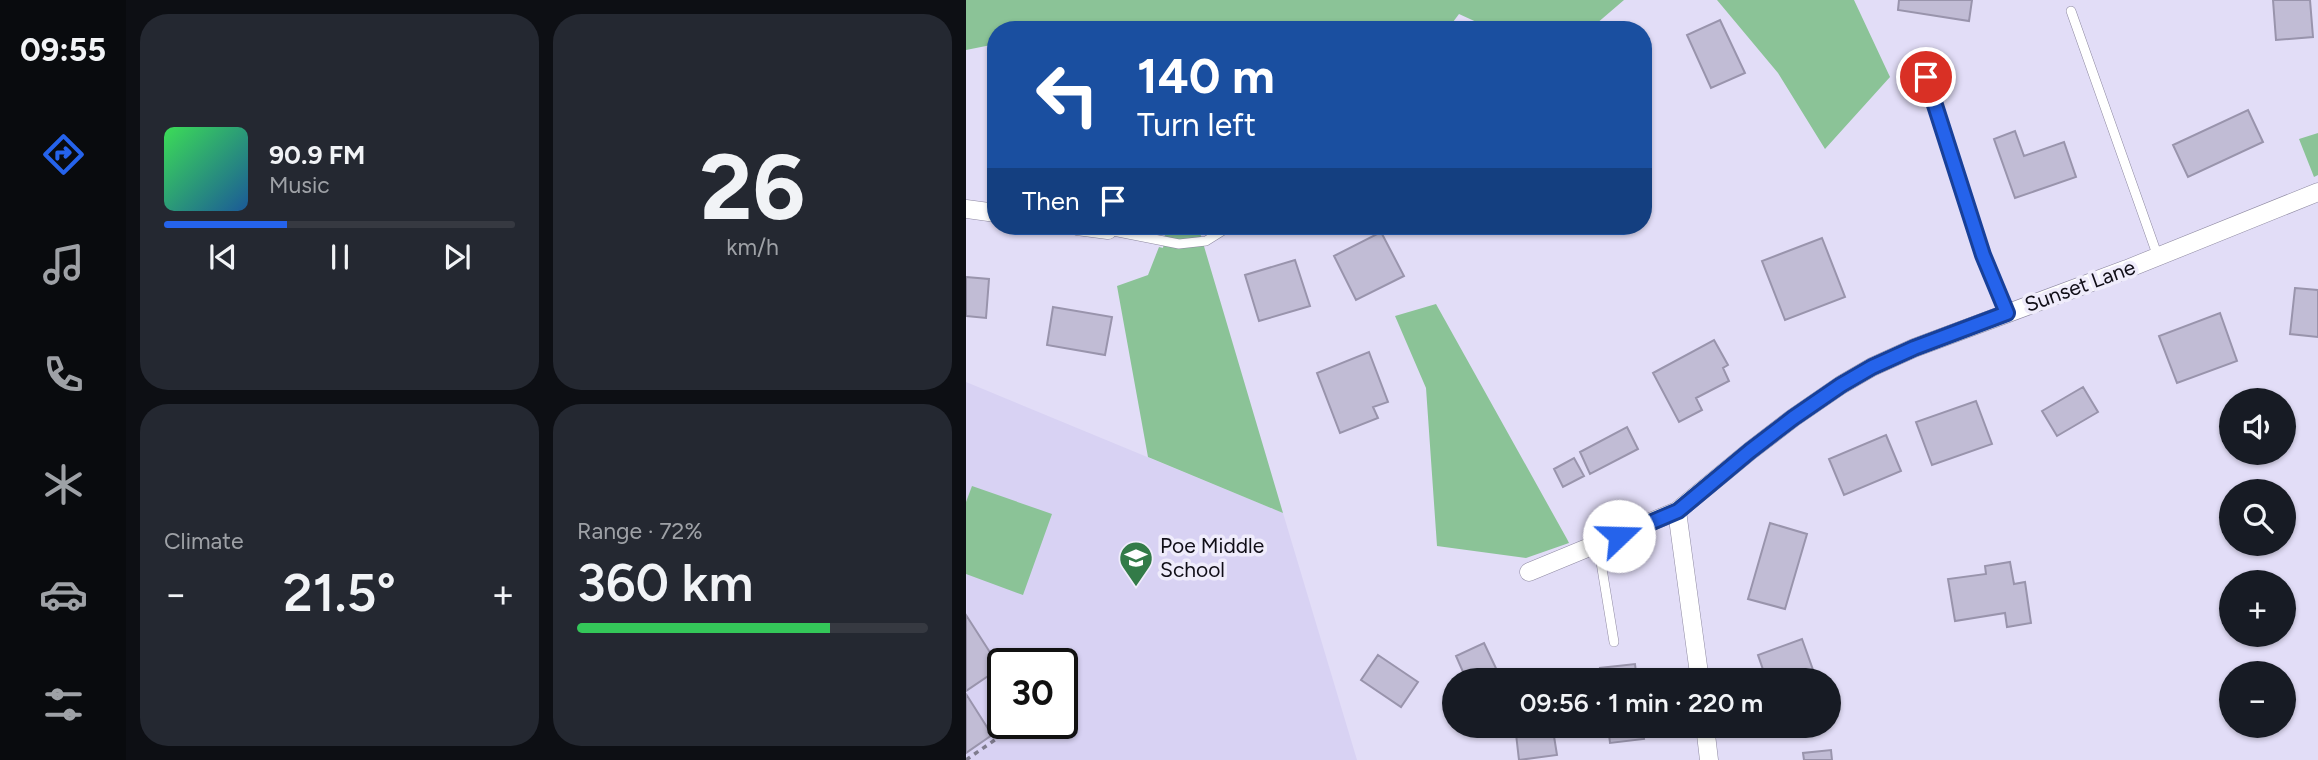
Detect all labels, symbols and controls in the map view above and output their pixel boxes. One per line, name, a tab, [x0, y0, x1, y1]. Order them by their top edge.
text: 09:55	[20, 31, 106, 69]
text: 140 m	[1137, 46, 1275, 105]
pin	[1896, 47, 1956, 107]
icon: left	[1022, 49, 1113, 140]
icon: arrive	[1907, 58, 1945, 96]
text: Turn left	[1137, 106, 1256, 144]
icon: directions	[39, 130, 88, 179]
text: 26	[700, 133, 805, 242]
text: 90.9 FM	[269, 139, 365, 171]
text: Music	[269, 171, 330, 199]
icon: arrive	[1094, 182, 1132, 220]
text: Then	[1022, 185, 1080, 217]
text: km/h	[726, 233, 779, 261]
icon: previous	[204, 238, 242, 276]
icon: pause	[321, 238, 359, 276]
icon: next	[438, 238, 476, 276]
icon: music	[39, 240, 88, 289]
street label: Sunset Lane	[2021, 254, 2138, 317]
icon: phone	[39, 350, 88, 399]
map controls	[2219, 388, 2296, 738]
button: sound	[2219, 388, 2296, 465]
icon: climate	[39, 460, 88, 509]
button: search	[2219, 479, 2296, 556]
position arrow	[1582, 499, 1656, 573]
text: Range · 72%	[577, 517, 703, 545]
text: Climate	[164, 527, 243, 555]
place label: Poe Middle School	[1160, 533, 1264, 582]
school or university icon: Poe Middle School	[1117, 539, 1155, 588]
text: 360 km	[577, 552, 753, 614]
text: 21.5°	[283, 562, 396, 624]
icon: car	[39, 570, 88, 619]
button: +	[2219, 570, 2296, 647]
text: −	[164, 571, 188, 617]
text: +	[491, 571, 515, 617]
speed limit sign: 30	[987, 648, 1078, 739]
button: −	[2219, 661, 2296, 738]
icon: filters	[39, 680, 88, 729]
text: 09:56 · 1 min · 220 m	[1520, 687, 1763, 719]

